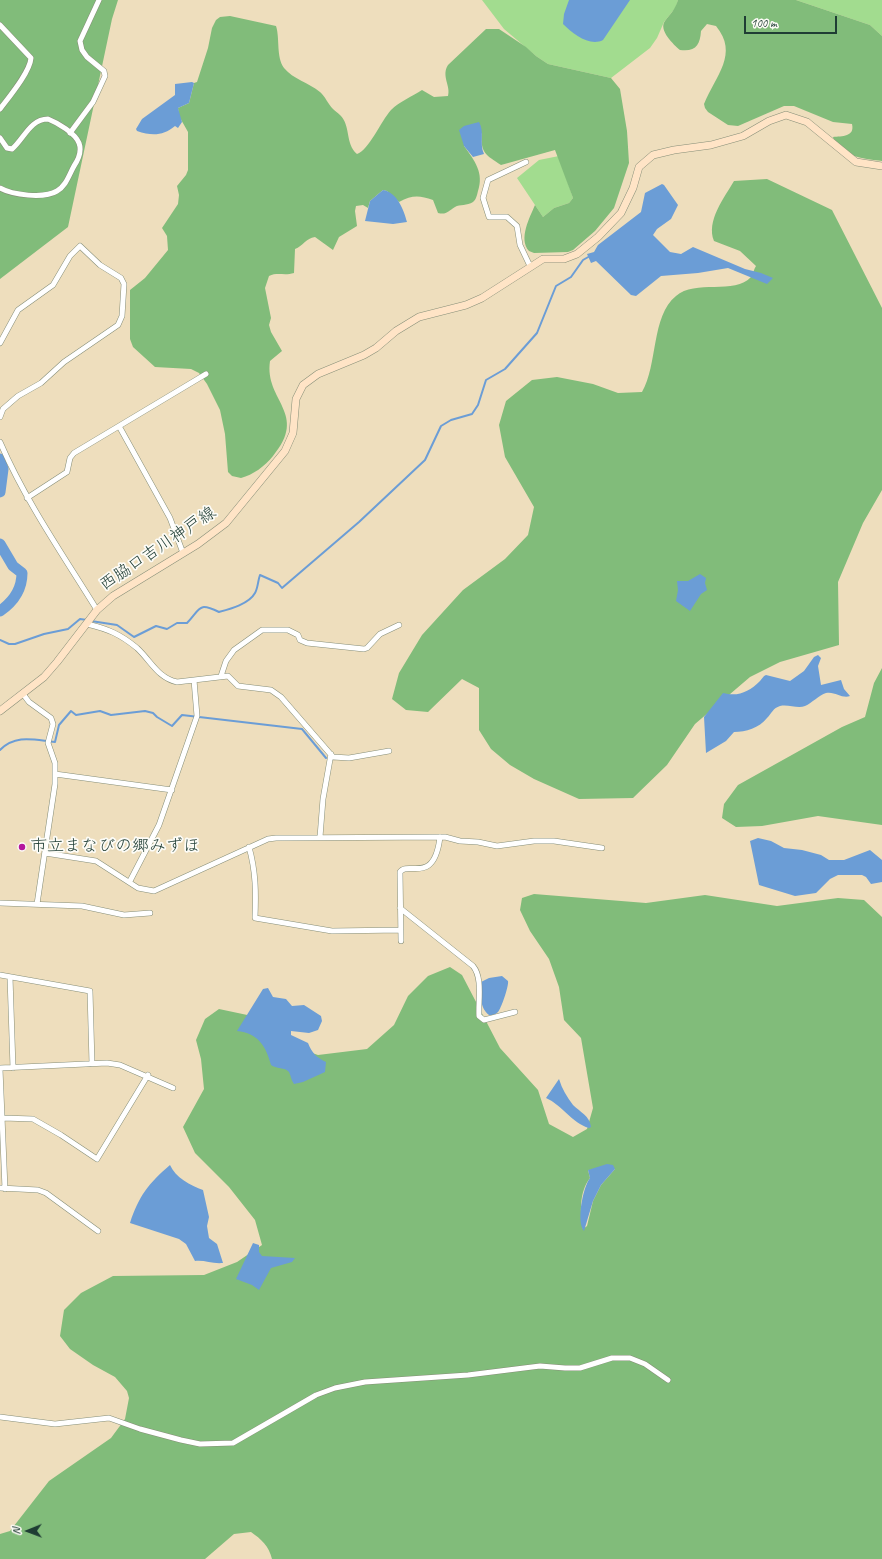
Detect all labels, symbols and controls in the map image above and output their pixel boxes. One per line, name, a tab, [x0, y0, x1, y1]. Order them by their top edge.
scale bar	[746, 8, 839, 34]
text: 100 m	[751, 15, 777, 31]
street label: 西脇口吉川神戸線	[96, 503, 220, 595]
place label: 市立まなびの郷みずほ	[30, 837, 200, 857]
marker: 市立まなびの郷みずほ	[17, 842, 27, 852]
north arrow	[8, 1511, 48, 1551]
text: N	[9, 1528, 23, 1535]

